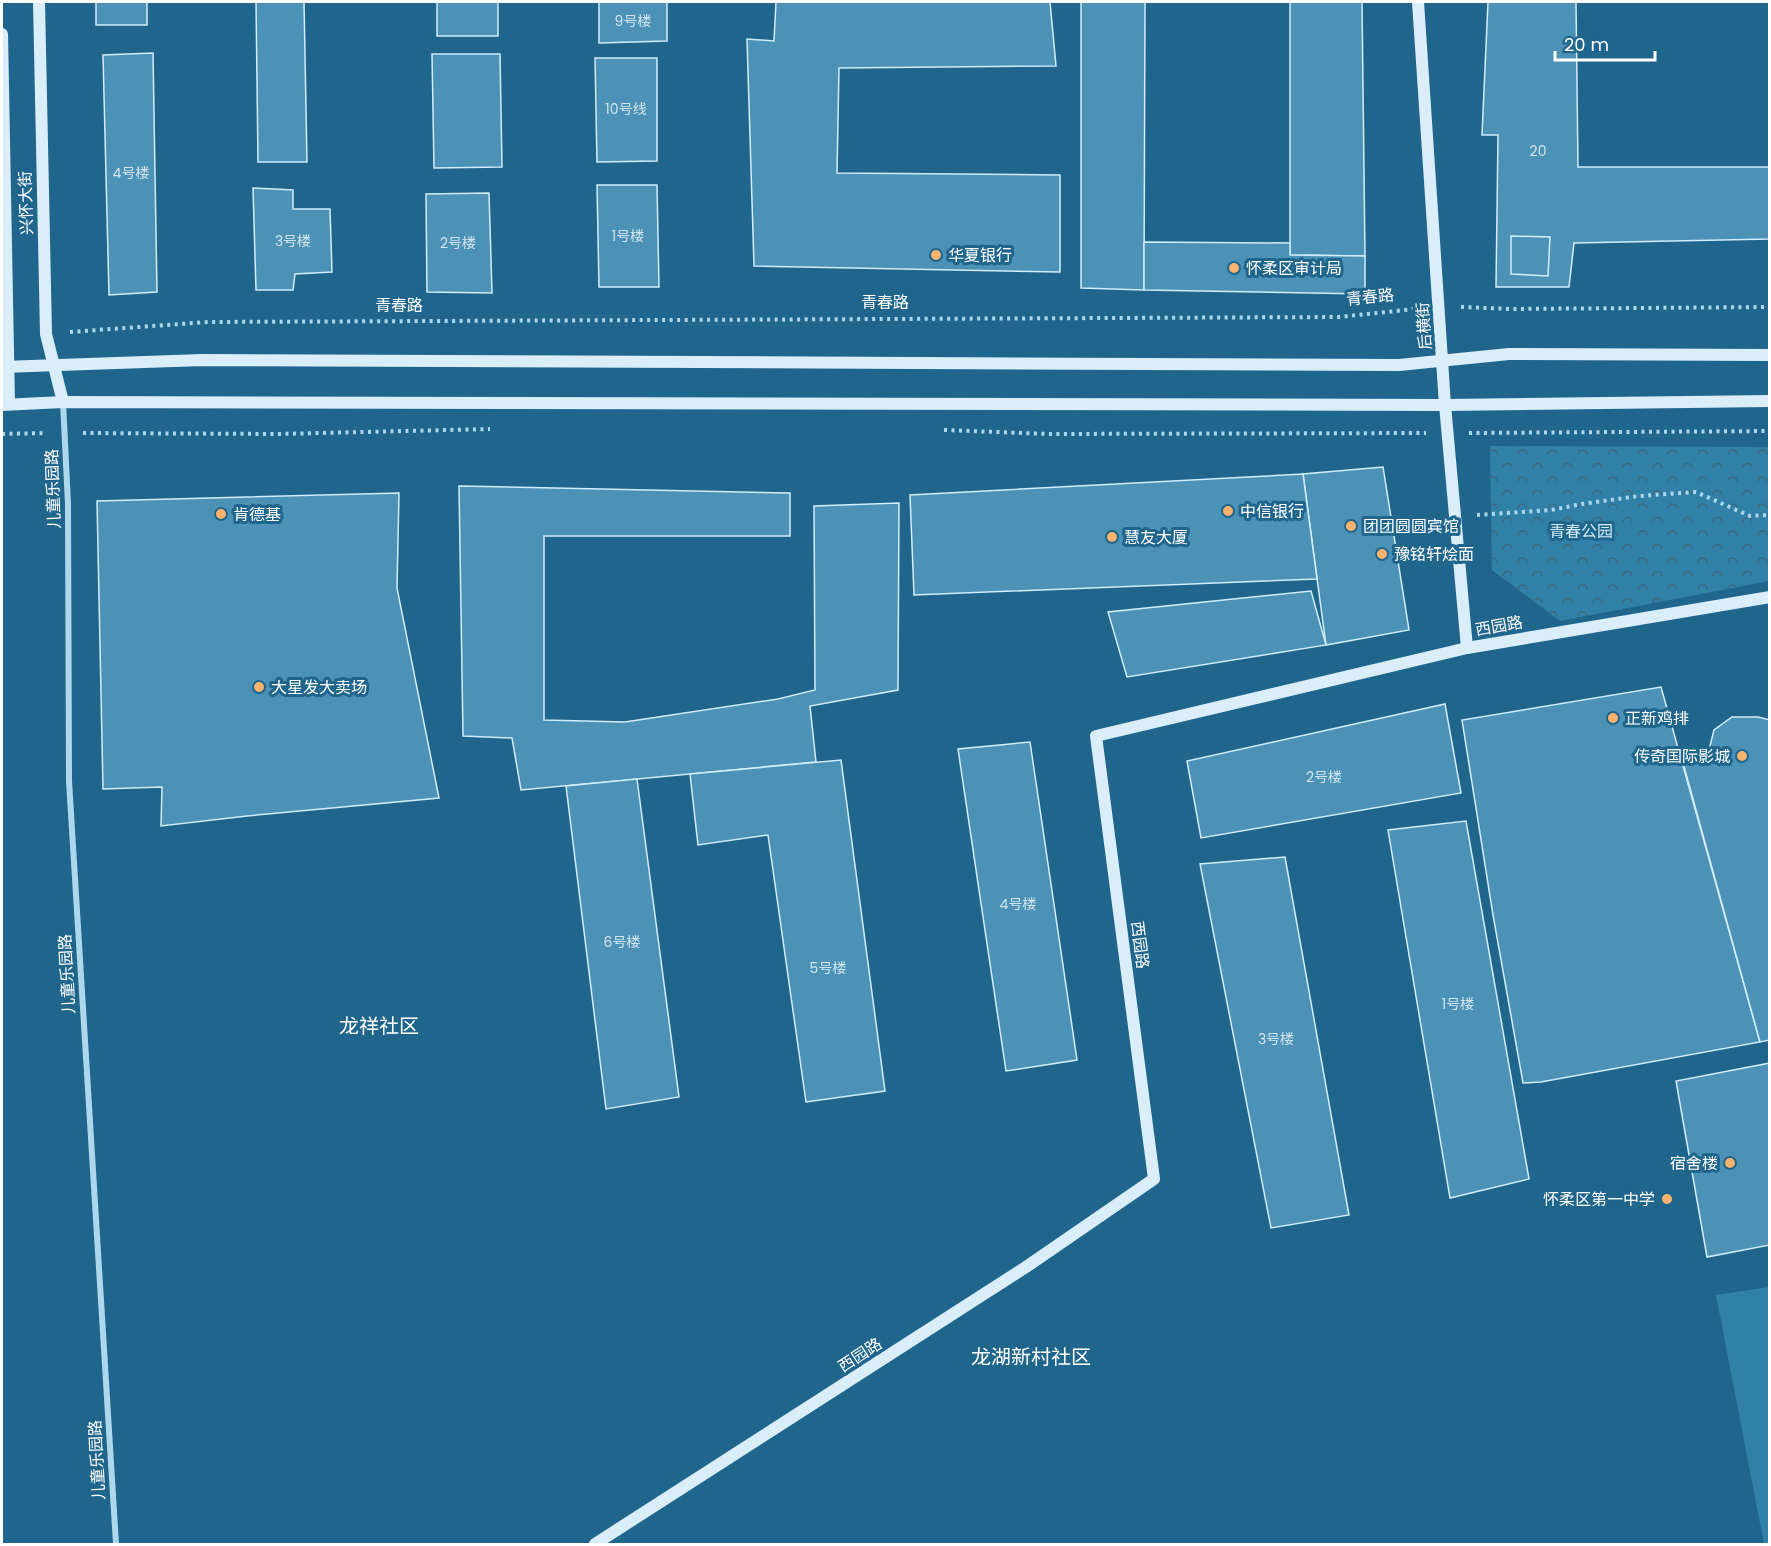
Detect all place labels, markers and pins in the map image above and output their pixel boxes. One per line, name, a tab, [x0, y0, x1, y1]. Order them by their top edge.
place label: 华夏银行	[948, 244, 1012, 267]
marker: 华夏银行	[929, 248, 943, 262]
place label: 怀柔区审计局	[1246, 257, 1342, 280]
marker: 怀柔区审计局	[1227, 261, 1241, 275]
place label: 中信银行	[1240, 500, 1304, 523]
place label: 肯德基	[233, 503, 281, 526]
marker: 中信银行	[1221, 504, 1235, 518]
marker: 肯德基	[214, 507, 228, 521]
place label: 团团圆圆宾馆	[1363, 515, 1459, 538]
marker: 团团圆圆宾馆	[1344, 519, 1358, 533]
place label: 慧友大厦	[1124, 526, 1188, 549]
marker: 慧友大厦	[1105, 530, 1119, 544]
place label: 豫铭轩烩面	[1394, 543, 1474, 566]
marker: 豫铭轩烩面	[1375, 547, 1389, 561]
place label: 大星发大卖场	[271, 676, 367, 699]
marker: 大星发大卖场	[252, 680, 266, 694]
place label: 正新鸡排	[1625, 707, 1689, 730]
marker: 正新鸡排	[1606, 711, 1620, 725]
place label: 传奇国际影城	[1634, 745, 1730, 768]
marker: 传奇国际影城	[1735, 749, 1749, 763]
place label: 宿舍楼	[1670, 1152, 1718, 1175]
marker: 宿舍楼	[1723, 1156, 1737, 1170]
place label: 怀柔区第一中学	[1543, 1188, 1655, 1211]
marker: 怀柔区第一中学	[1660, 1192, 1674, 1206]

